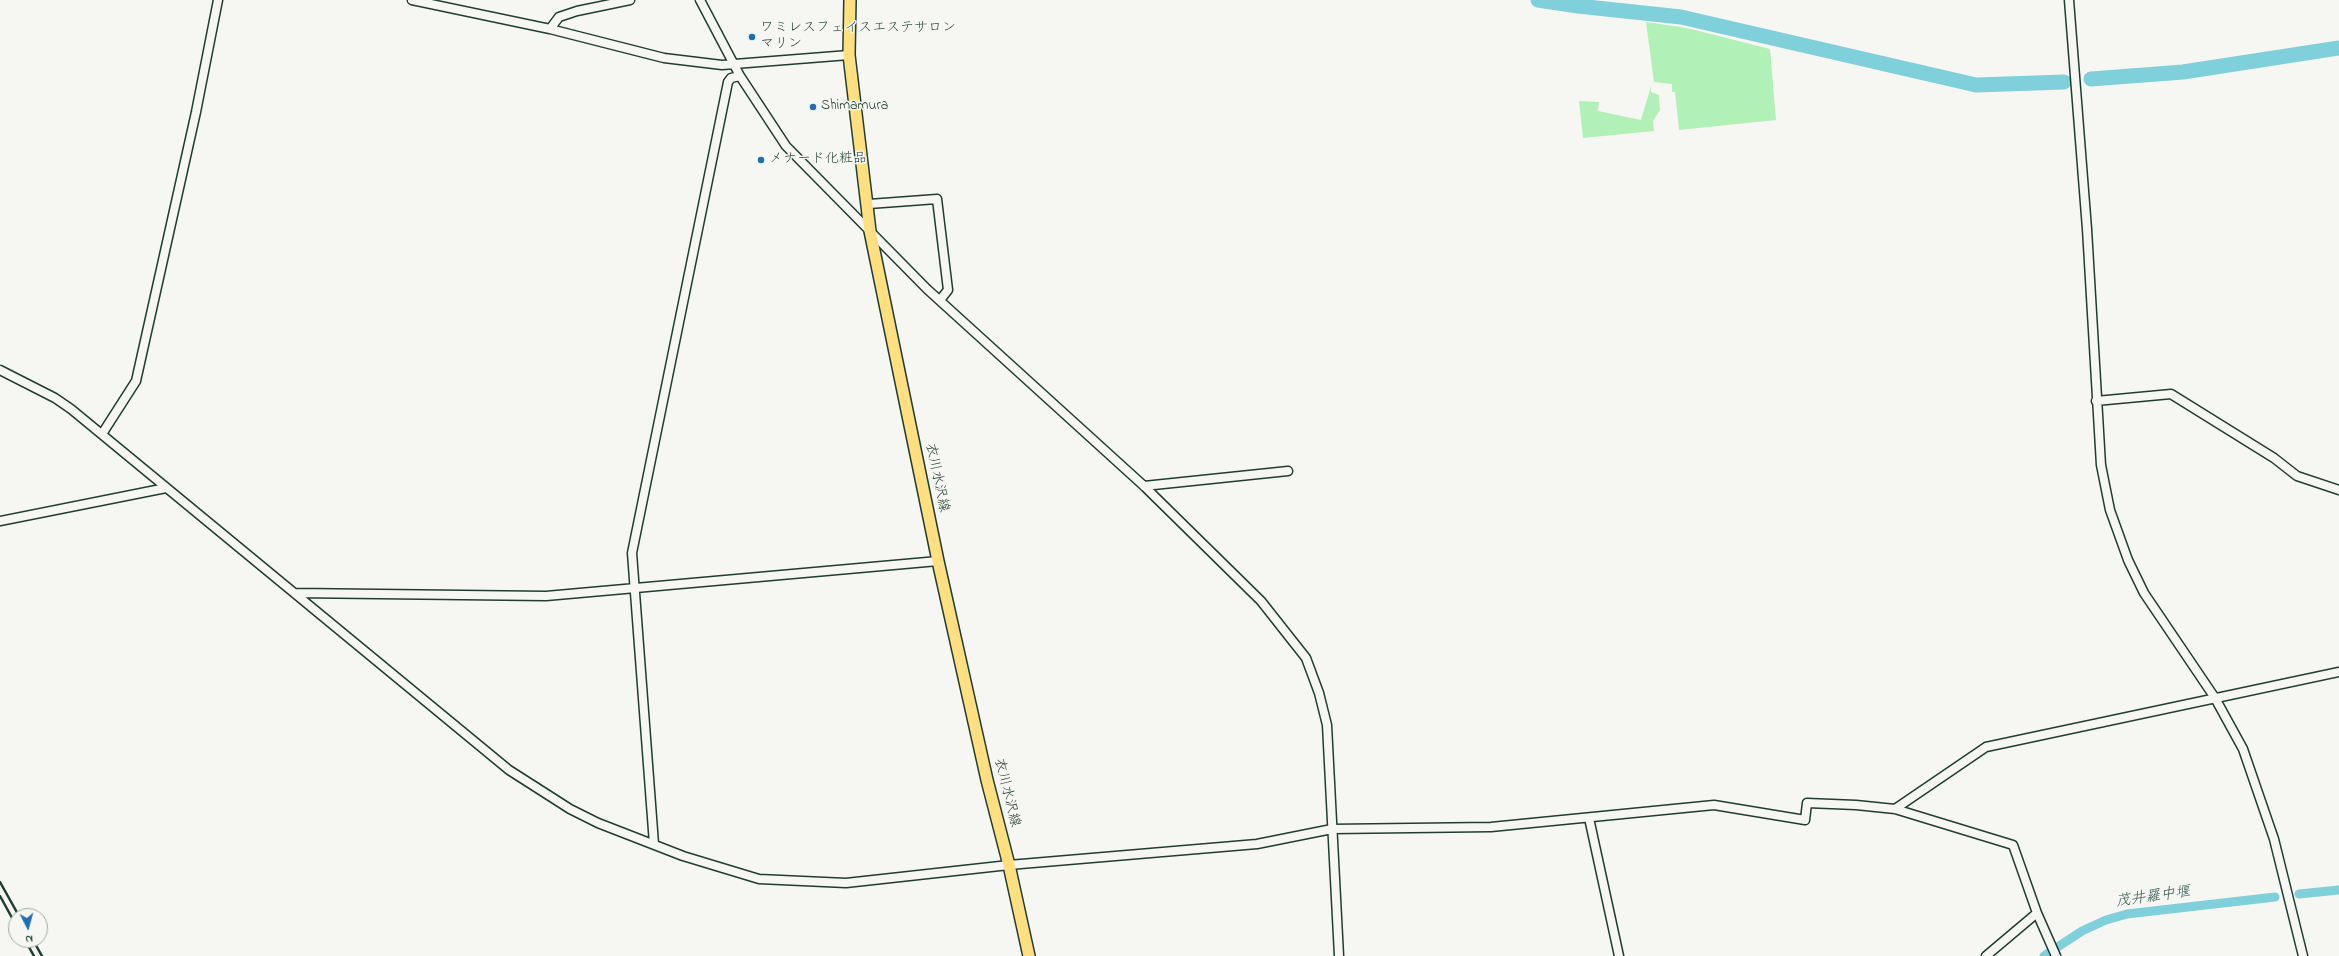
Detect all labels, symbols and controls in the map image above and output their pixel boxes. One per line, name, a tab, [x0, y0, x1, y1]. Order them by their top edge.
place label: ワミレスフェイスエステサロン マリン	[760, 21, 956, 54]
marker: ワミレスフェイスエステサロン マリン	[747, 32, 757, 42]
place label: Shimamura	[821, 99, 888, 115]
marker: Shimamura	[808, 102, 818, 112]
place label: メナード化粧品	[769, 152, 867, 168]
marker: メナード化粧品	[756, 155, 766, 165]
street label: 衣川水沢線	[921, 442, 951, 514]
street label: 衣川水沢線	[989, 757, 1023, 829]
water label: 茂井羅中堰	[2115, 884, 2191, 912]
north arrow	[8, 908, 48, 948]
text: N	[25, 931, 34, 947]

